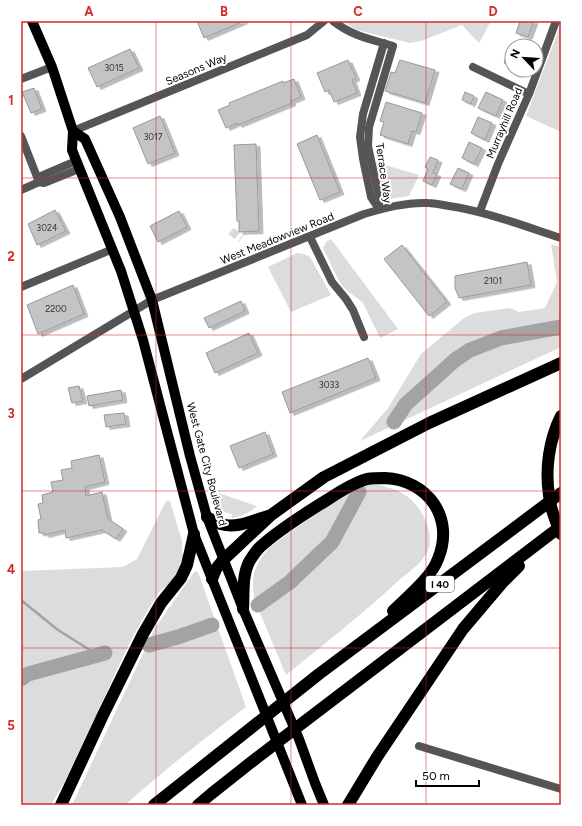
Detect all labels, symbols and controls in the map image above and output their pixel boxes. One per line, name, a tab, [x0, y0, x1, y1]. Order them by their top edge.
text: A	[84, 4, 94, 19]
text: B	[220, 4, 228, 19]
text: C	[353, 4, 363, 19]
text: D	[488, 4, 498, 19]
north arrow	[504, 38, 544, 78]
text: N	[508, 47, 523, 61]
street label: Seasons Way	[164, 51, 229, 88]
house number: 3015	[104, 62, 124, 73]
street label: Murrayhill Road	[484, 86, 525, 161]
text: 1	[8, 93, 14, 108]
house number: 3017	[143, 131, 163, 142]
street label: Terrace Way	[373, 142, 394, 204]
street label: West Meadowview Road	[219, 210, 336, 267]
house number: 3024	[36, 222, 58, 233]
text: 2	[7, 249, 15, 264]
house number: 2101	[484, 275, 502, 286]
house number: 2200	[45, 303, 67, 314]
house number: 3033	[319, 379, 339, 390]
street label: West Gate City Boulevard	[184, 401, 229, 527]
text: 3	[7, 406, 15, 421]
text: 4	[7, 562, 15, 577]
road number: I 40	[426, 576, 454, 592]
text: 5	[7, 718, 15, 733]
scale bar	[416, 762, 479, 788]
text: 50 m	[422, 769, 450, 783]

